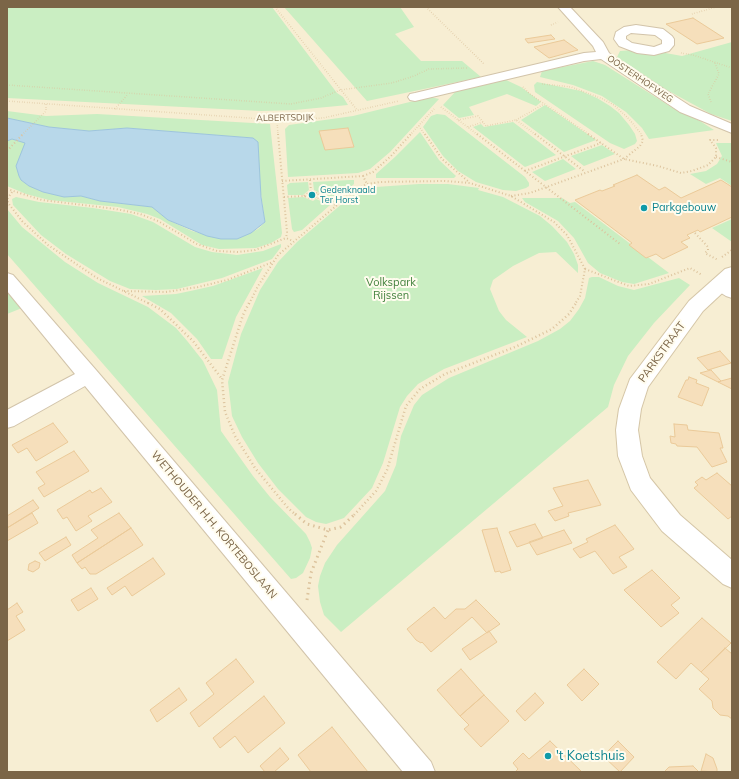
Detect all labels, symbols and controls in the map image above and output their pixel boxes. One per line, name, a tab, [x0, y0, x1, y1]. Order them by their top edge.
street label: OOSTERHOFWEG	[605, 53, 675, 105]
street label: ALBERTSDIJK	[256, 112, 314, 124]
place label: Gedenknaald Ter Horst	[320, 185, 375, 206]
marker: Gedenknaald Ter Horst	[307, 190, 317, 200]
place label: Parkgebouw	[652, 201, 716, 215]
marker: Parkgebouw	[639, 203, 649, 213]
park label: Volkspark Rijssen	[366, 276, 416, 302]
street label: PARKSTRAAT	[636, 319, 688, 385]
street label: WETHOUDER H.H. KORTEBOSLAAN	[148, 448, 280, 602]
place label: 't Koetshuis	[556, 748, 625, 764]
marker: 't Koetshuis	[543, 751, 553, 761]

